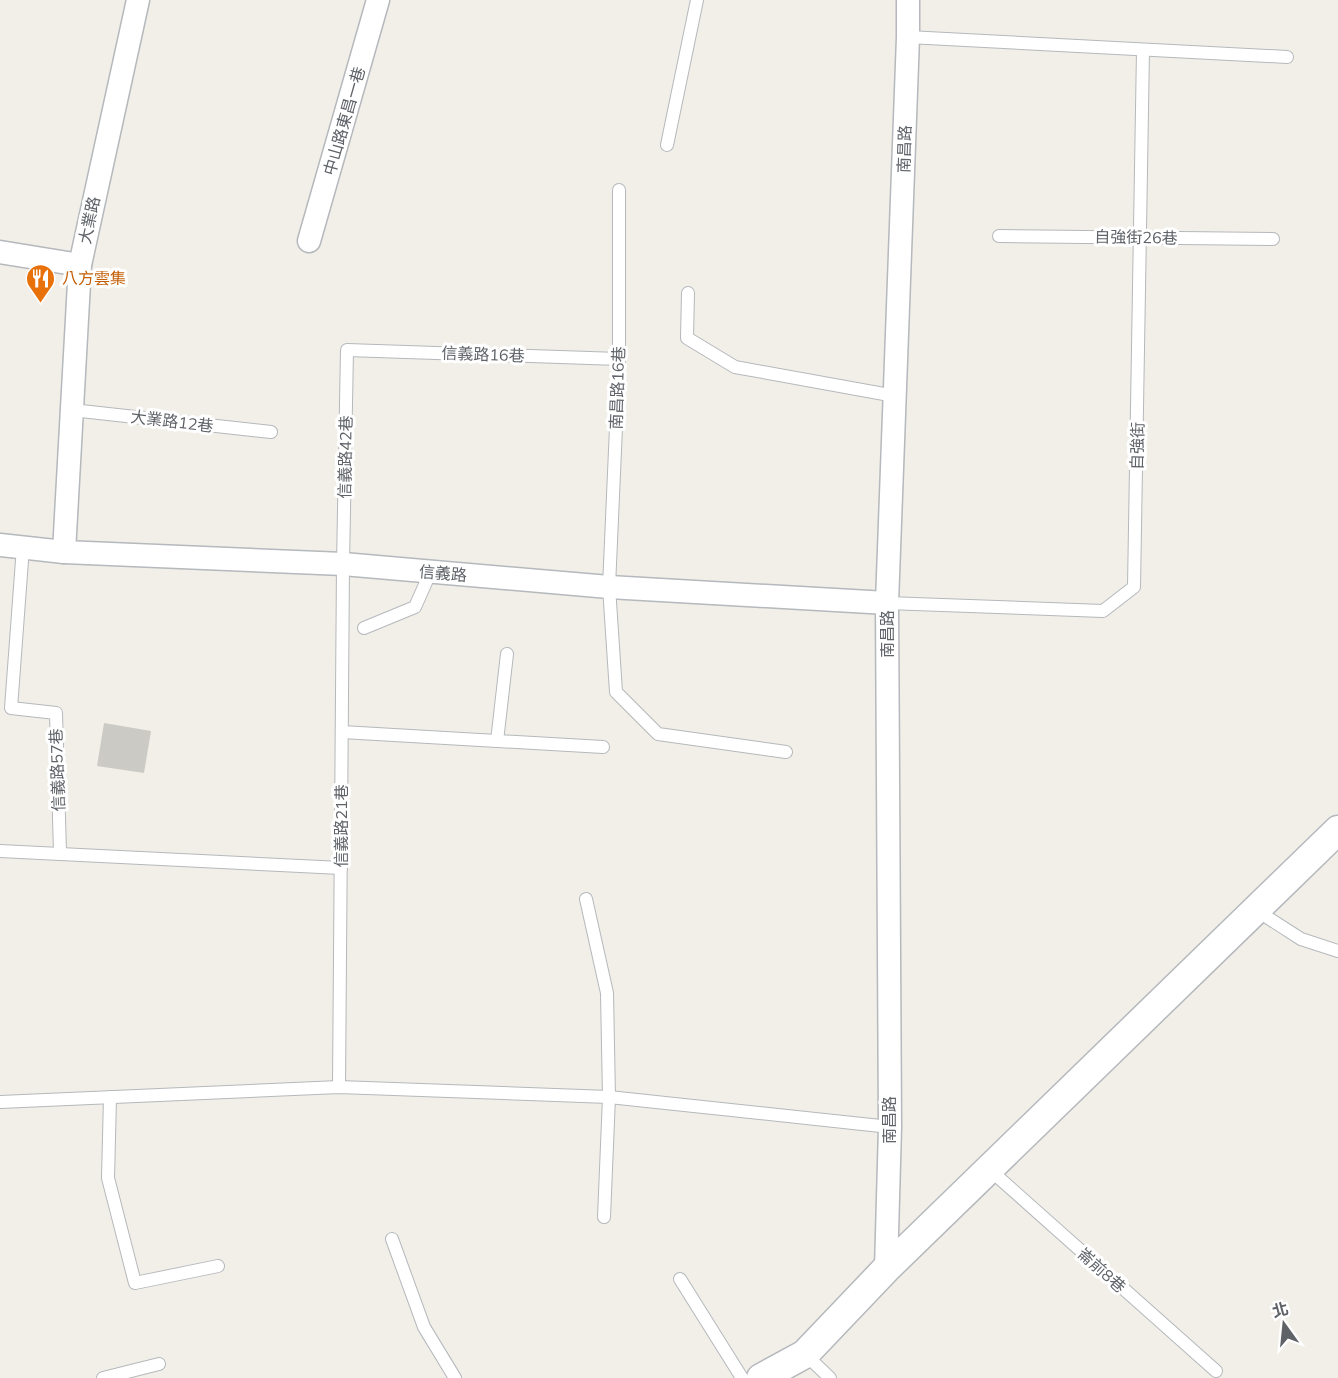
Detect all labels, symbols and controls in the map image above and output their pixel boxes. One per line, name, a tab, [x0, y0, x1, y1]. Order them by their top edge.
street label: 中山路東昌一巷	[319, 64, 369, 178]
street label: 南昌路	[893, 125, 915, 173]
street label: 大業路	[74, 194, 104, 246]
street label: 自強街26巷	[1094, 226, 1178, 248]
restaurant icon: 八方雲集	[25, 262, 57, 304]
place label: 八方雲集	[62, 268, 126, 288]
street label: 信義路16巷	[441, 343, 525, 365]
street label: 南昌路16巷	[606, 346, 628, 430]
street label: 大業路12巷	[129, 406, 215, 436]
street label: 信義路42巷	[334, 415, 356, 499]
street label: 自強街	[1127, 422, 1147, 470]
street label: 信義路	[418, 561, 468, 585]
street label: 南昌路	[877, 610, 897, 658]
street label: 信義路57巷	[46, 728, 68, 812]
street label: 信義路21巷	[331, 784, 351, 868]
street label: 南昌路	[879, 1096, 899, 1144]
street label: 崙前8巷	[1074, 1243, 1130, 1297]
north arrow	[1254, 1294, 1314, 1354]
text: 北	[1270, 1298, 1290, 1321]

